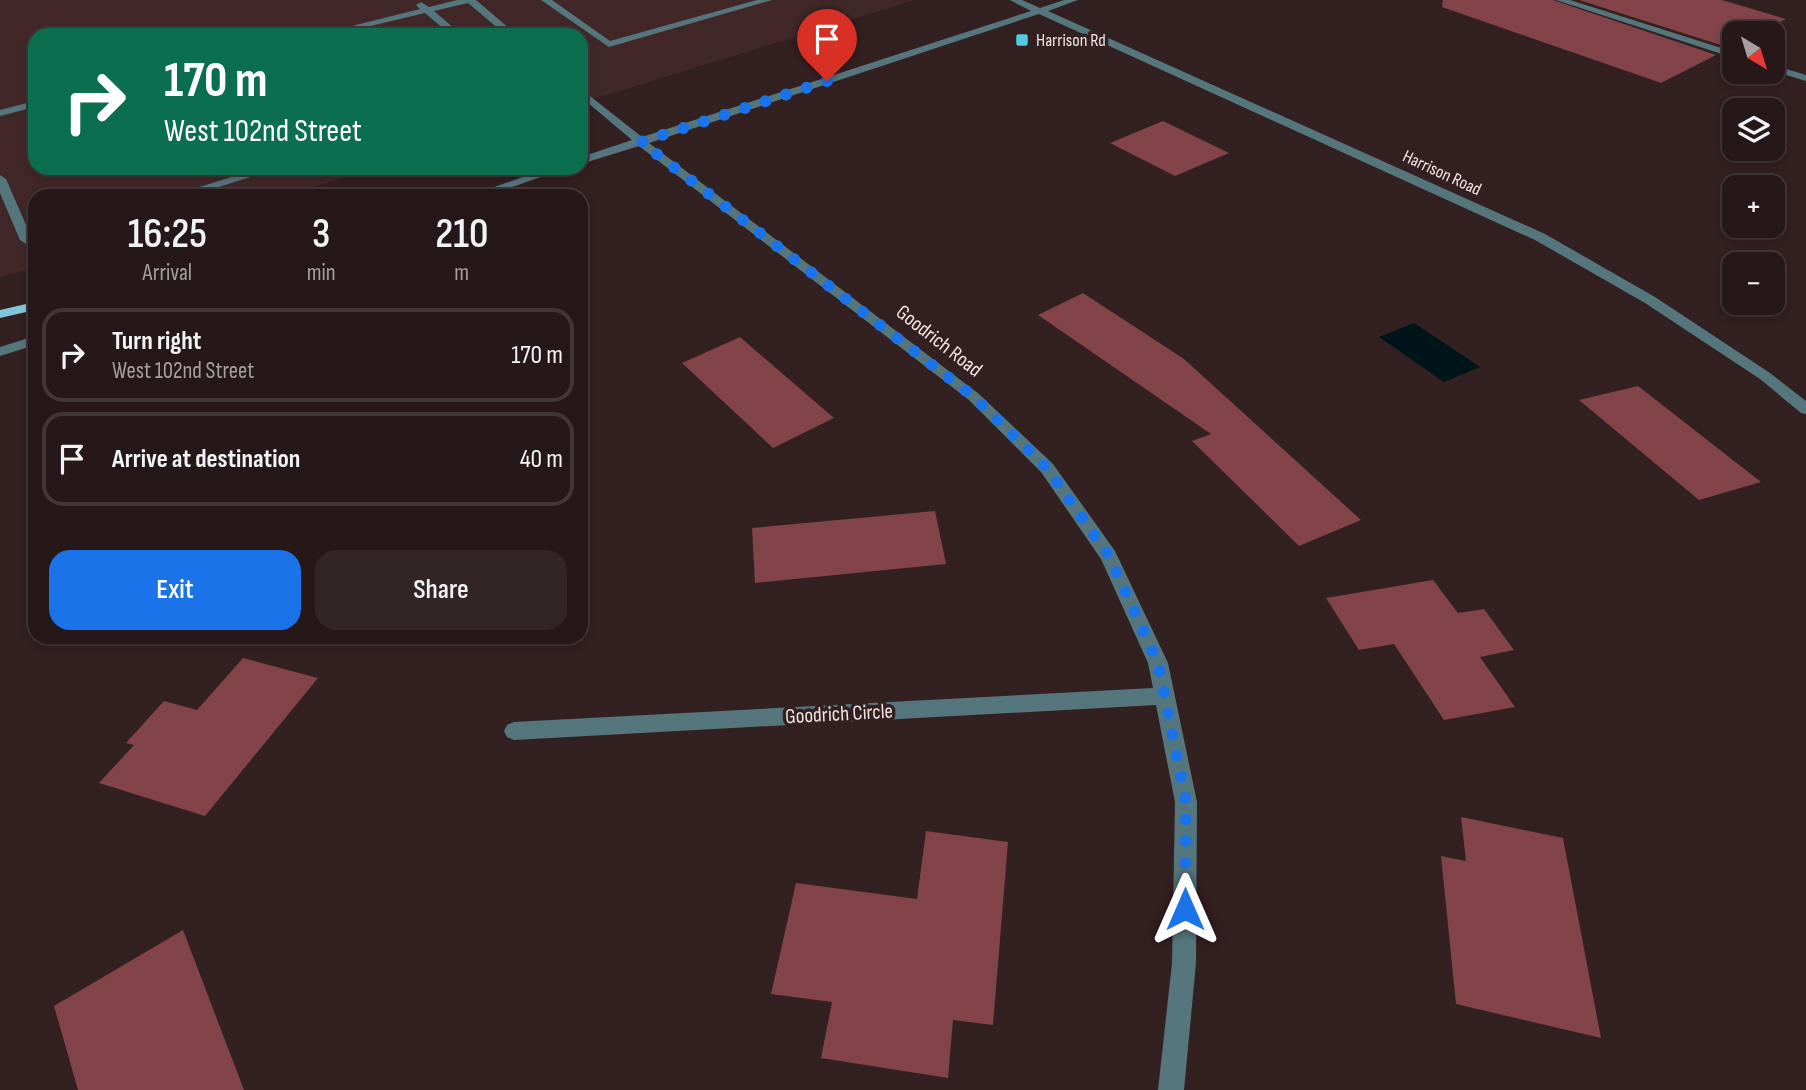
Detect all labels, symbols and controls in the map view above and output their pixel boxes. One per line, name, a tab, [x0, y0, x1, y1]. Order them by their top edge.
pin	[797, 9, 857, 81]
icon: arrive	[808, 20, 846, 58]
north arrow	[1722, 21, 1785, 84]
map controls	[1722, 21, 1785, 315]
place label: Harrison Rd	[1036, 30, 1106, 51]
marker: Harrison Rd	[1014, 32, 1030, 48]
text: 170 m	[164, 52, 268, 111]
icon: right	[49, 56, 140, 147]
button: layers	[1722, 98, 1785, 161]
text: West 102nd Street	[164, 112, 362, 151]
street label: Harrison Road	[1399, 146, 1485, 200]
button: +	[1722, 175, 1785, 238]
text: 16:25	[128, 209, 207, 260]
text: 3	[312, 209, 330, 260]
text: 210	[435, 209, 488, 260]
button: −	[1722, 252, 1785, 315]
text: Arrival	[143, 259, 192, 287]
text: min	[307, 259, 336, 287]
text: m	[454, 259, 469, 287]
street label: Goodrich Road	[891, 300, 987, 382]
text: Turn right	[112, 326, 201, 357]
icon: right	[53, 336, 91, 374]
text: 170 m	[511, 340, 563, 371]
text: West 102nd Street	[112, 357, 254, 385]
icon: arrive	[53, 440, 91, 478]
text: Arrive at destination	[112, 444, 300, 475]
text: 40 m	[520, 444, 563, 475]
button: Exit	[49, 550, 301, 630]
button: Share	[315, 550, 567, 630]
street label: Goodrich Circle	[784, 699, 894, 729]
position arrow	[1148, 872, 1222, 946]

